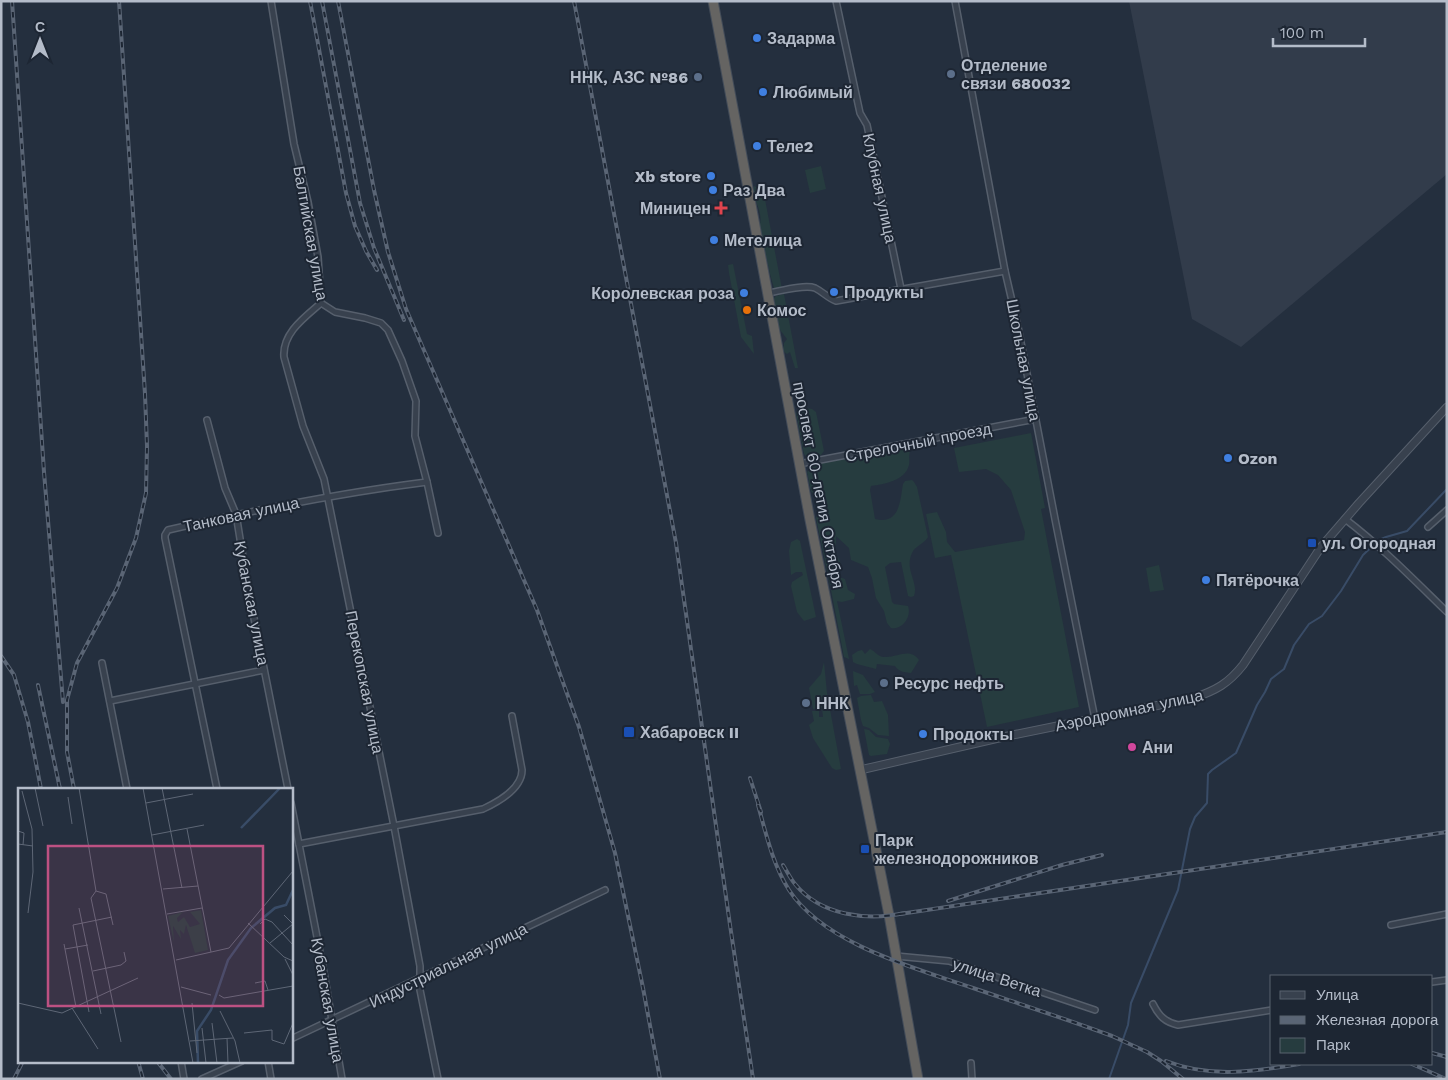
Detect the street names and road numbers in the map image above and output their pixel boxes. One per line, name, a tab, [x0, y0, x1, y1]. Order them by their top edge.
street label: Клубная улица	[859, 131, 900, 245]
street label: Балтийская улица	[289, 164, 332, 302]
street label: Школьная улица	[1002, 297, 1045, 423]
street label: проспект 60-летия Октября	[789, 380, 848, 590]
street label: Стрелочный проезд	[843, 419, 993, 466]
street label: Танковая улица	[181, 493, 301, 536]
street label: Кубанская улица	[230, 539, 273, 667]
street label: Перекопская улица	[341, 609, 388, 755]
street label: Аэродромная улица	[1053, 686, 1205, 735]
street label: Индустриальная улица	[366, 919, 530, 1012]
street label: Кубанская улица	[307, 936, 348, 1064]
street label: улица Ветка	[950, 954, 1044, 1001]

